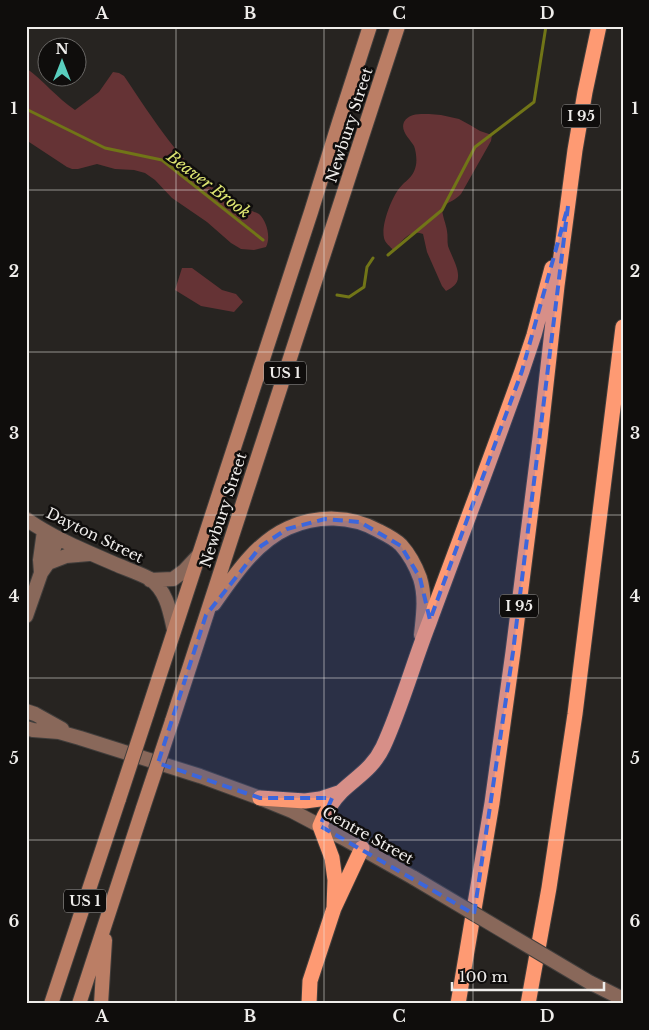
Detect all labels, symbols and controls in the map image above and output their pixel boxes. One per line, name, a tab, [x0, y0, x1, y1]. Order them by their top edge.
text: A	[95, 3, 110, 23]
text: B	[244, 3, 257, 23]
text: C	[392, 3, 406, 23]
text: D	[540, 3, 554, 23]
north arrow	[38, 38, 88, 88]
text: N	[55, 40, 69, 58]
street label: Newbury Street	[321, 65, 377, 185]
text: 1	[11, 98, 18, 118]
text: 1	[632, 98, 639, 118]
road number: I 95	[562, 104, 600, 128]
water label: Beaver Brook	[162, 145, 255, 222]
text: 2	[9, 261, 19, 281]
text: 2	[630, 261, 640, 281]
road number: US 1	[264, 362, 306, 384]
text: 3	[9, 423, 19, 443]
text: 3	[630, 423, 640, 443]
street label: Newbury Street	[195, 450, 251, 570]
street label: Dayton Street	[43, 503, 147, 567]
text: 4	[9, 586, 19, 606]
text: 4	[630, 586, 640, 606]
road number: I 95	[500, 594, 538, 618]
text: 5	[9, 748, 19, 768]
text: 5	[630, 748, 640, 768]
street label: Centre Street	[319, 802, 417, 868]
road number: US 1	[64, 889, 106, 912]
text: 6	[9, 911, 20, 931]
text: 6	[630, 911, 641, 931]
scale bar	[452, 960, 604, 992]
text: 100 m	[459, 967, 508, 986]
text: A	[95, 1006, 110, 1026]
text: B	[244, 1006, 257, 1026]
text: C	[392, 1006, 406, 1026]
text: D	[540, 1006, 554, 1026]

